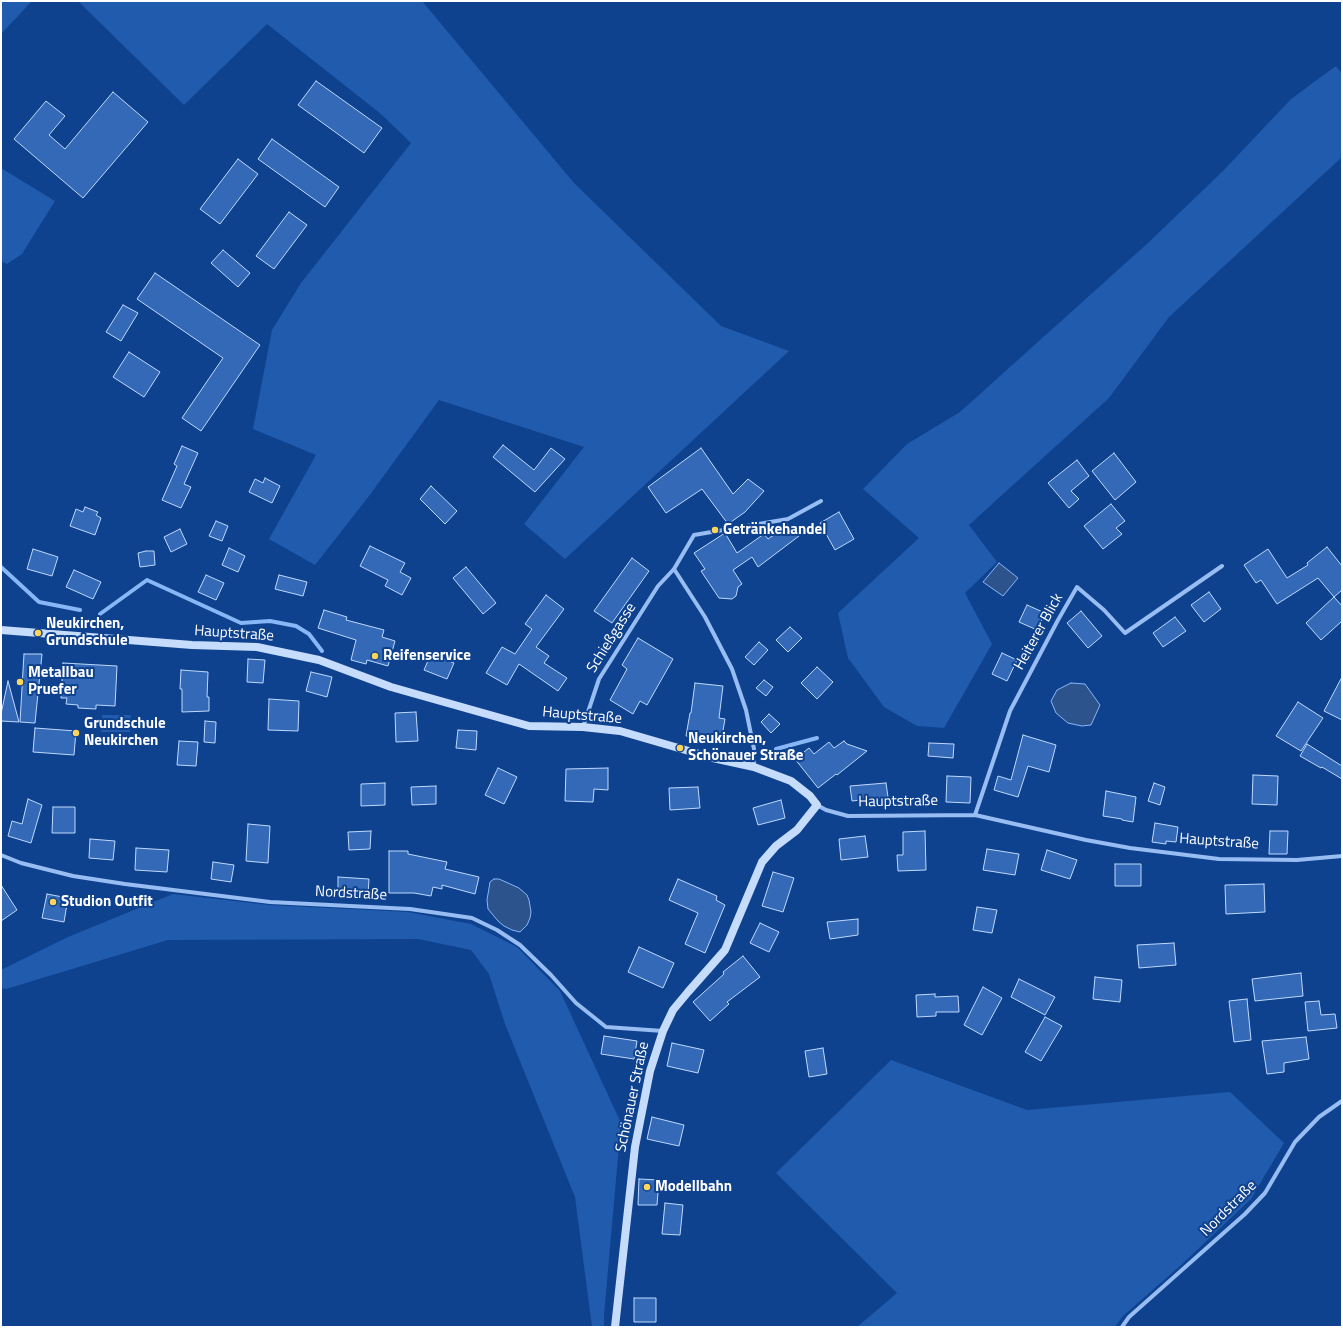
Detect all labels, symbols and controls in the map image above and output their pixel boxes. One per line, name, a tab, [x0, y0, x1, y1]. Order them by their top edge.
place label: Getränkehandel	[723, 521, 826, 539]
marker: Getränkehandel	[710, 525, 720, 535]
street label: Heiterer Blick	[1011, 591, 1067, 673]
street label: Schießgasse	[583, 600, 641, 676]
place label: Neukirchen, Grundschule	[46, 615, 128, 650]
street label: Hauptstraße	[194, 622, 274, 646]
marker: Neukirchen, Grundschule	[33, 628, 43, 638]
place label: Reifenservice	[383, 647, 471, 665]
marker: Reifenservice	[370, 651, 380, 661]
place label: Metallbau Pruefer	[28, 664, 94, 699]
marker: Metallbau Pruefer	[15, 677, 25, 687]
street label: Hauptstraße	[541, 704, 623, 728]
place label: Grundschule Neukirchen	[84, 715, 166, 750]
marker: Grundschule Neukirchen	[71, 728, 81, 738]
place label: Neukirchen, Schönauer Straße	[688, 730, 804, 765]
marker: Neukirchen, Schönauer Straße	[675, 743, 685, 753]
street label: Hauptstraße	[858, 792, 938, 812]
street label: Hauptstraße	[1179, 830, 1259, 854]
street label: Nordstraße	[315, 883, 387, 905]
place label: Studion Outfit	[61, 893, 153, 911]
marker: Studion Outfit	[48, 897, 58, 907]
street label: Schönauer Straße	[613, 1040, 653, 1154]
street label: Nordstraße	[1197, 1177, 1261, 1241]
place label: Modellbahn	[655, 1178, 732, 1196]
marker: Modellbahn	[642, 1182, 652, 1192]

